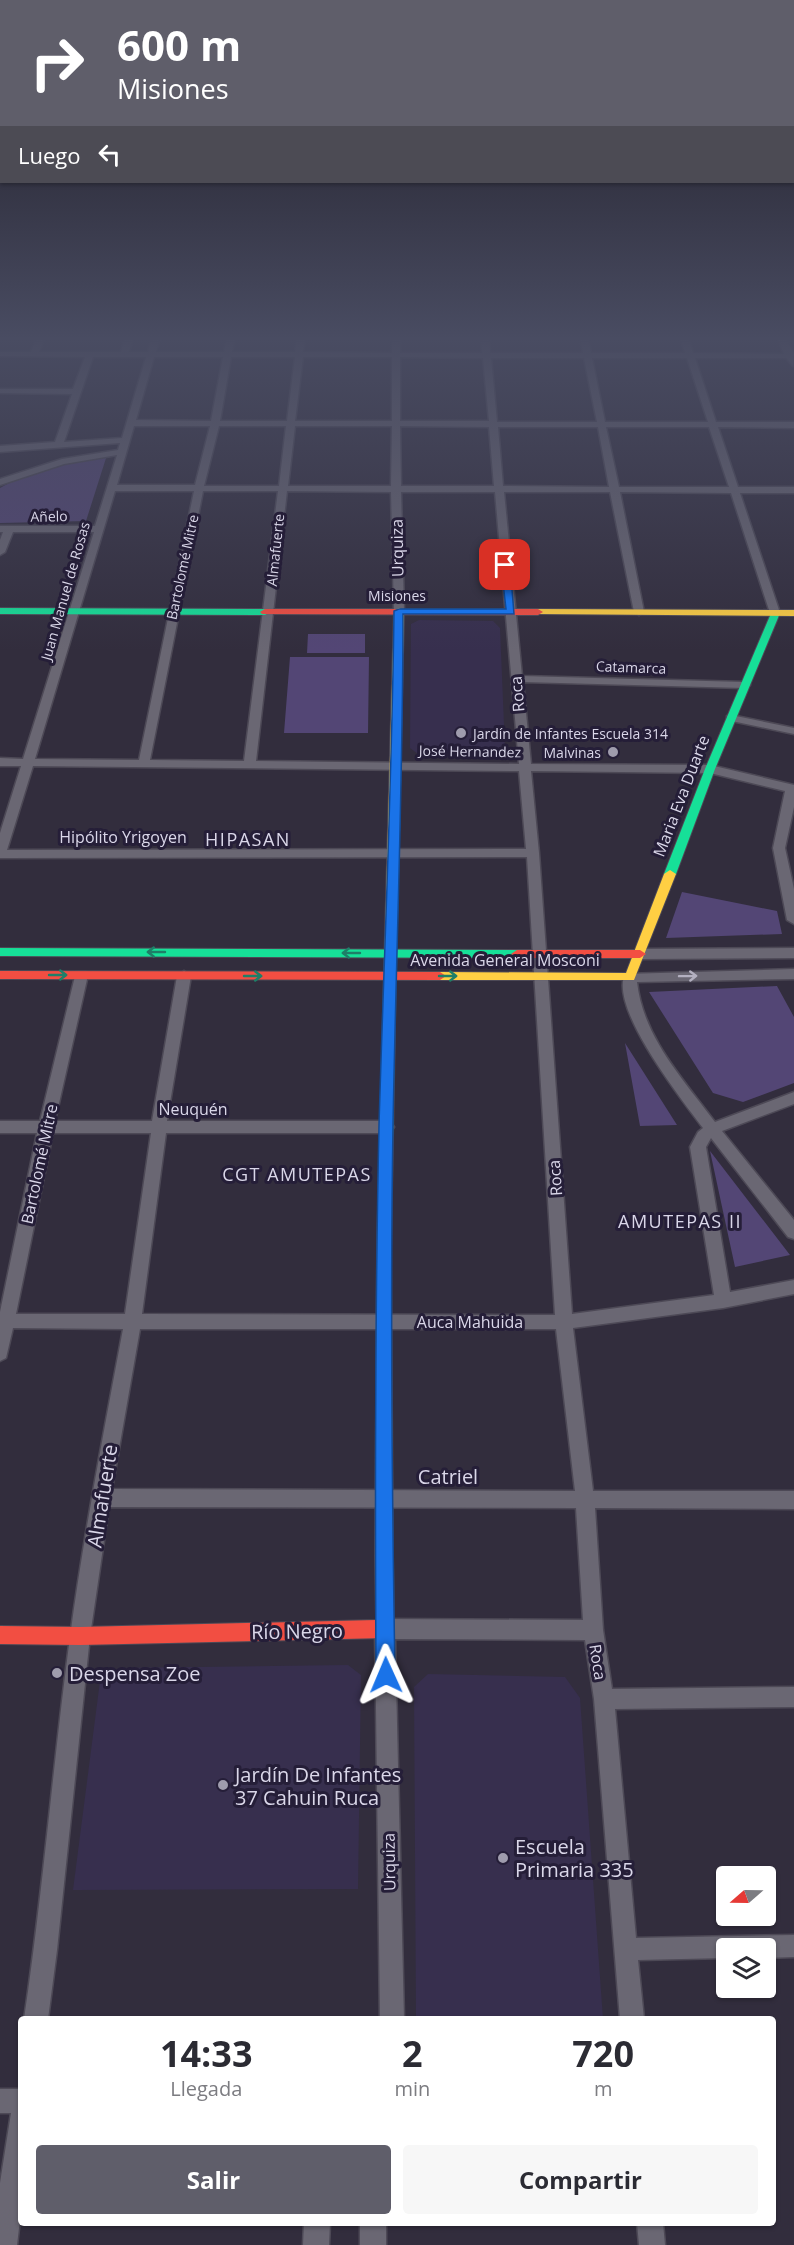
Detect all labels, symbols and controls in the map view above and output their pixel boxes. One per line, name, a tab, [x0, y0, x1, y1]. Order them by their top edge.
text: 600 m	[117, 16, 241, 73]
icon: right	[18, 24, 96, 102]
text: Misiones	[117, 70, 229, 107]
icon: left	[93, 138, 126, 171]
text: Luego	[18, 140, 81, 170]
street label: Añelo	[30, 506, 68, 526]
street label: Bartolomé Mitre	[162, 513, 202, 621]
street label: Almafuerte	[262, 513, 288, 587]
street label: Juan Manuel de Rosas	[36, 519, 94, 664]
street label: Urquiza	[385, 519, 409, 577]
pin	[479, 539, 530, 590]
icon: arrive	[488, 548, 521, 581]
street label: Misiones	[368, 586, 426, 605]
street label: Catamarca	[596, 656, 666, 678]
street label: Roca	[504, 675, 530, 713]
place label: Jardín de Infantes Escuela 314	[471, 724, 668, 743]
marker: Jardín de Infantes Escuela 314	[454, 726, 468, 740]
street label: Maria Eva Duarte	[648, 732, 714, 860]
street label: José Hernandez	[417, 741, 522, 761]
place label: Malvinas	[544, 743, 601, 762]
marker: Malvinas	[606, 745, 620, 759]
street label: Hipólito Yrigoyen	[59, 826, 187, 848]
district label: HIPASAN	[205, 827, 291, 851]
one-way arrow	[146, 946, 166, 958]
one-way arrow	[341, 947, 361, 959]
street label: Avenida General Mosconi	[410, 949, 600, 971]
one-way arrow	[48, 969, 68, 981]
one-way arrow	[243, 970, 263, 982]
one-way arrow	[438, 970, 458, 982]
one-way arrow	[678, 970, 698, 982]
street label: Neuquén	[158, 1098, 228, 1120]
street label: Bartolomé Mitre	[16, 1102, 62, 1226]
street label: Roca	[543, 1159, 567, 1197]
district label: CGT AMUTEPAS	[222, 1162, 372, 1186]
district label: AMUTEPAS II	[618, 1209, 742, 1233]
street label: Auca Mahuida	[417, 1311, 523, 1333]
street label: Almafuerte	[81, 1442, 123, 1550]
street label: Catriel	[418, 1463, 478, 1490]
street label: Río Negro	[251, 1617, 343, 1645]
street label: Roca	[584, 1642, 612, 1682]
position arrow	[354, 1643, 418, 1707]
place label: Despensa Zoe	[69, 1660, 201, 1687]
marker: Despensa Zoe	[50, 1666, 64, 1680]
place label: Jardín De Infantes 37 Cahuin Ruca	[233, 1761, 401, 1811]
marker: Jardín De Infantes 37 Cahuin Ruca	[216, 1778, 230, 1792]
street label: Urquiza	[377, 1833, 401, 1891]
place label: Escuela Primaria 335	[515, 1833, 634, 1883]
marker: Escuela Primaria 335	[496, 1851, 510, 1865]
north arrow	[716, 1866, 776, 1926]
map controls	[716, 1866, 776, 1998]
button: layers	[716, 1938, 776, 1998]
text: 14:33	[160, 2029, 253, 2078]
text: 2	[402, 2029, 423, 2078]
text: 720	[572, 2029, 634, 2078]
text: Llegada	[170, 2075, 242, 2102]
text: min	[394, 2075, 430, 2102]
text: m	[594, 2075, 612, 2102]
button: Salir	[36, 2145, 391, 2214]
button: Compartir	[403, 2145, 758, 2214]

